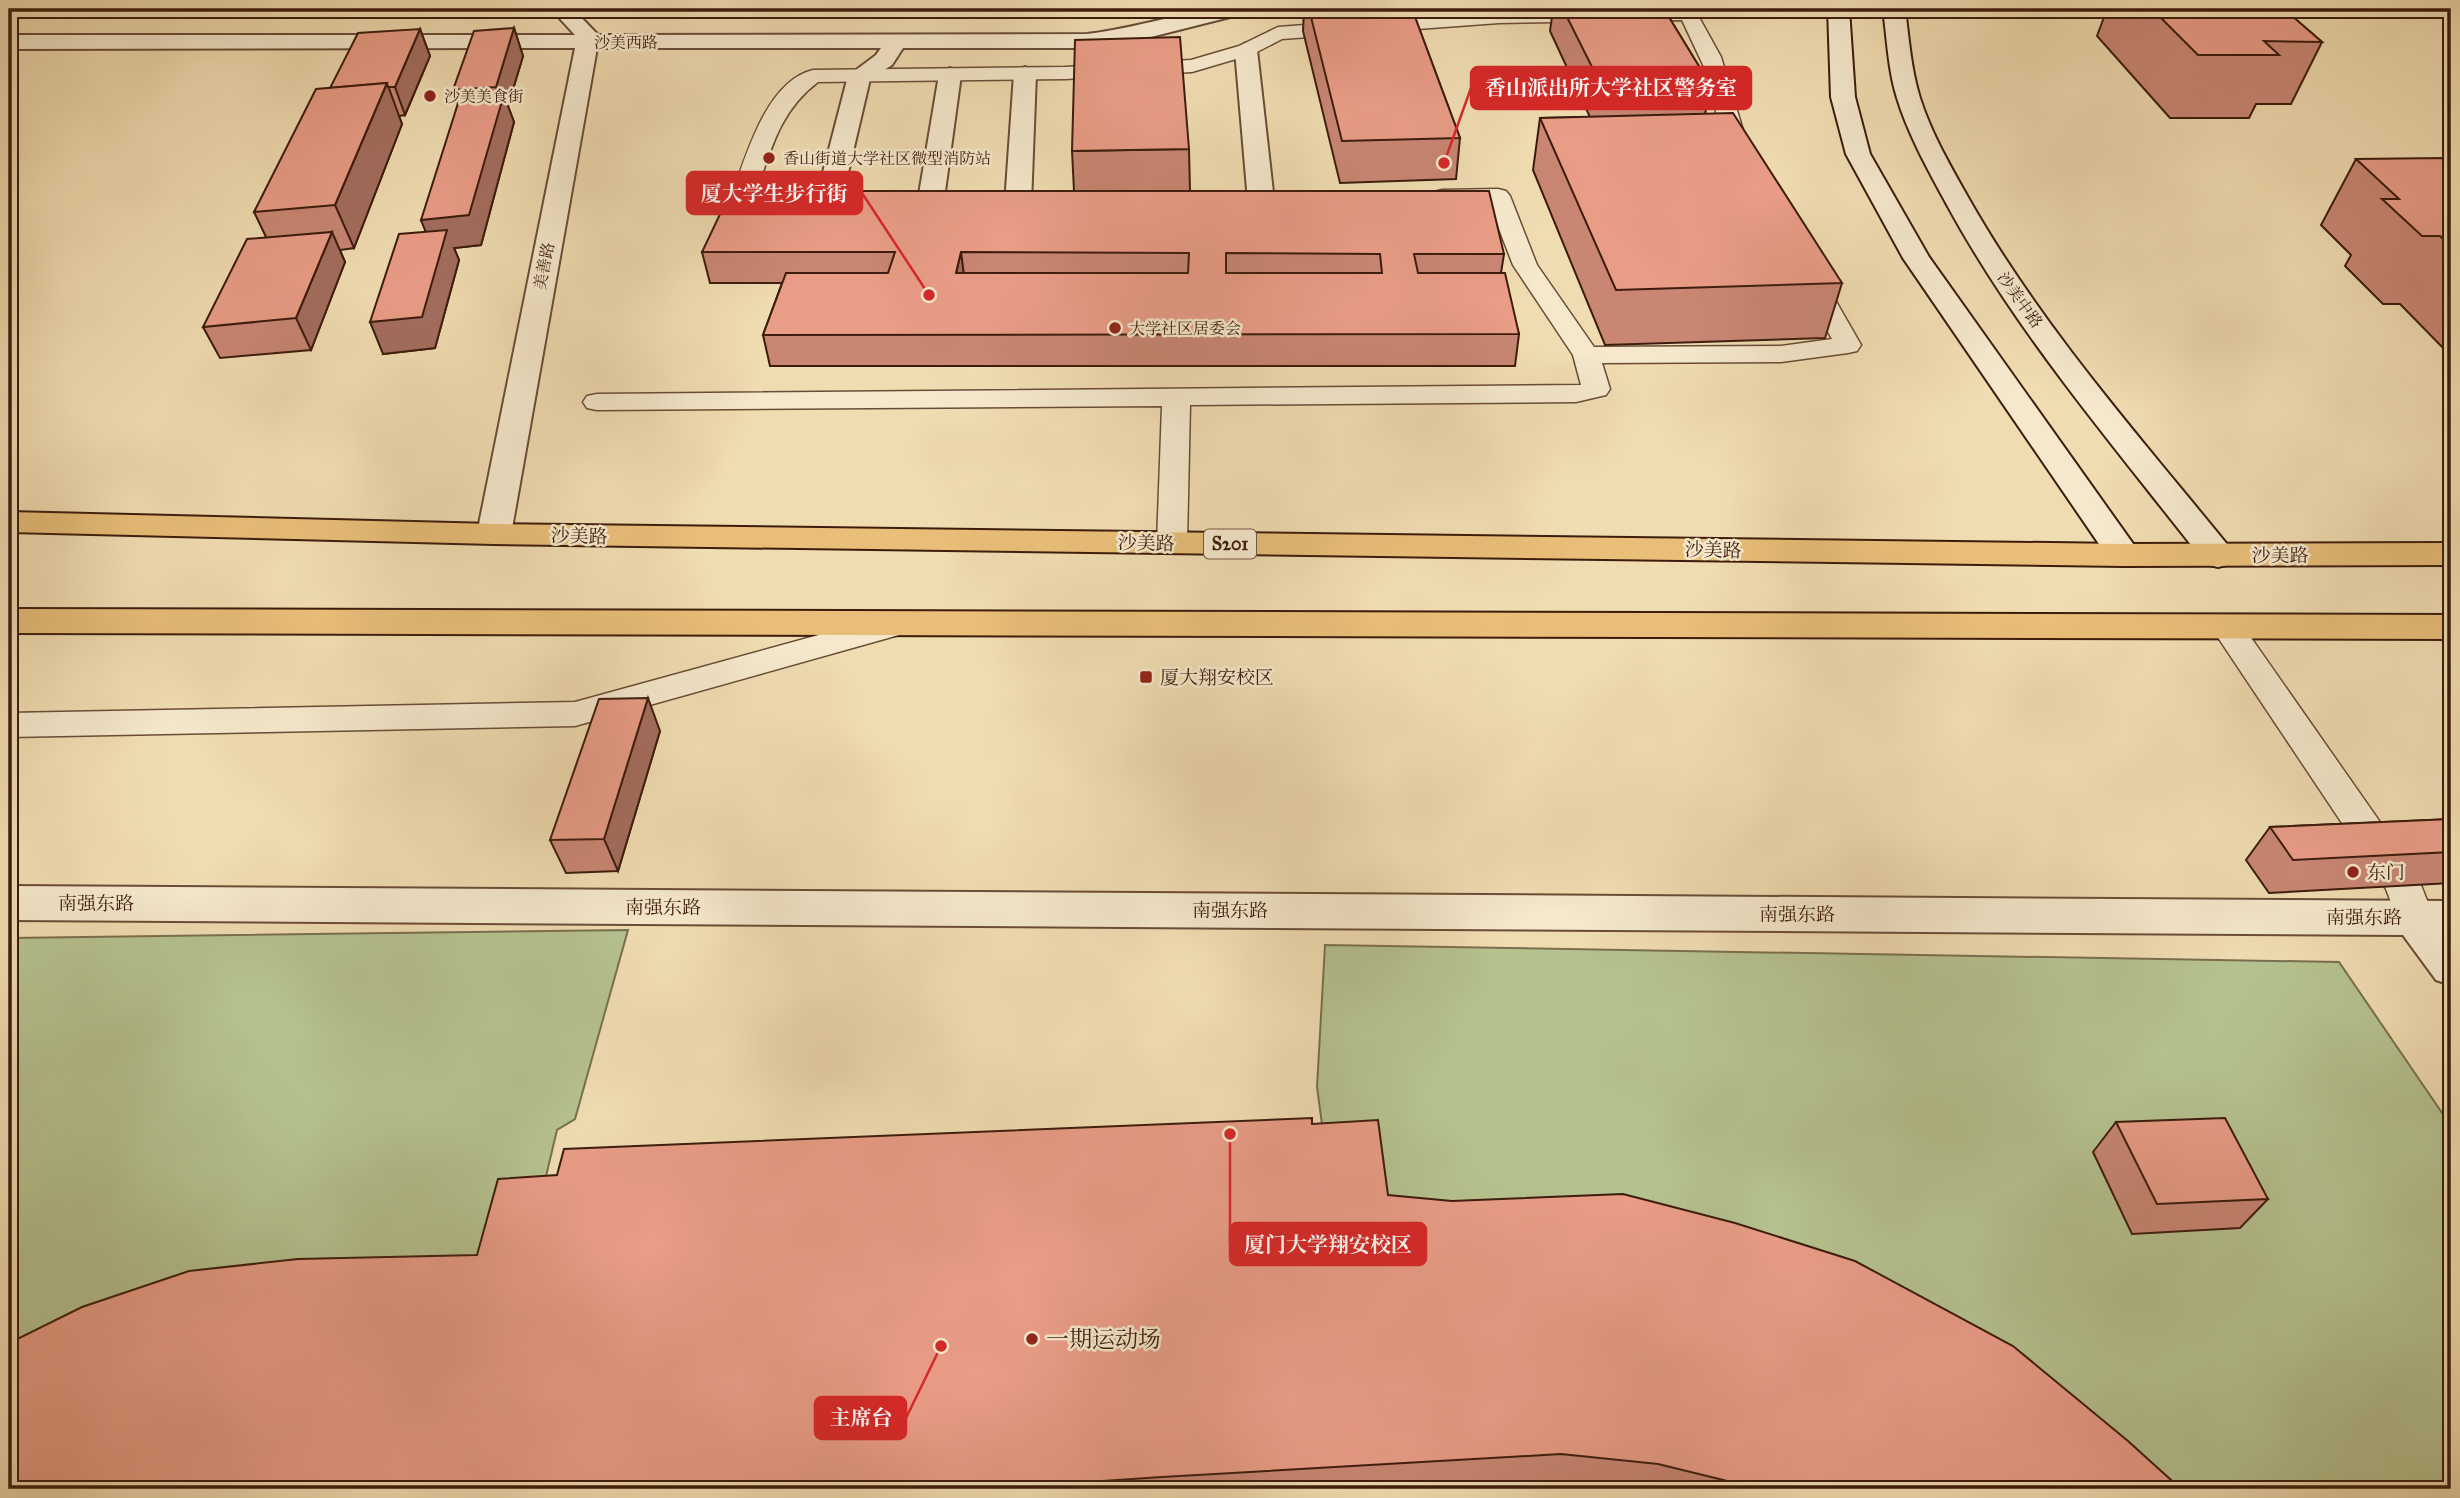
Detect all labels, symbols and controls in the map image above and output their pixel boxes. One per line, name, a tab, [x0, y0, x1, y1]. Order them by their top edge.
street label: 沙美西路	[594, 33, 658, 52]
callout: 香山派出所大学社区警务室	[1471, 67, 1751, 109]
text: 香山派出所大学社区警务室	[1485, 75, 1737, 101]
place label: 沙美美食街	[444, 87, 524, 106]
marker: 沙美美食街	[422, 88, 438, 104]
place label: 香山街道大学社区微型消防站	[783, 149, 991, 168]
marker: 香山街道大学社区微型消防站	[761, 150, 777, 166]
callout: 厦大学生步行街	[687, 172, 862, 214]
text: 厦大学生步行街	[701, 181, 848, 207]
street label: 美善路	[530, 241, 558, 291]
street label: 沙美中路	[1994, 269, 2046, 331]
place label: 大学社区居委会	[1129, 319, 1241, 338]
marker: 大学社区居委会	[1107, 320, 1123, 336]
street label: 沙美路	[550, 524, 608, 548]
road number: S201	[1204, 530, 1256, 558]
street label: 沙美路	[1117, 531, 1175, 555]
street label: 沙美路	[1684, 538, 1742, 562]
street label: 沙美路	[2251, 544, 2309, 567]
place label: 厦大翔安校区	[1160, 666, 1274, 689]
marker: 厦大翔安校区	[1138, 669, 1154, 685]
place label: 东门	[2367, 861, 2405, 884]
marker: 东门	[2345, 864, 2361, 880]
street label: 南强东路	[58, 892, 134, 915]
street label: 南强东路	[625, 896, 701, 919]
street label: 南强东路	[1192, 899, 1268, 922]
street label: 南强东路	[1759, 903, 1835, 926]
street label: 南强东路	[2326, 906, 2402, 929]
callout: 厦门大学翔安校区	[1230, 1223, 1426, 1265]
text: 厦门大学翔安校区	[1244, 1232, 1412, 1258]
place label: 一期运动场	[1046, 1325, 1161, 1353]
marker: 一期运动场	[1024, 1331, 1040, 1347]
callout: 主席台	[815, 1397, 906, 1439]
text: 主席台	[830, 1405, 893, 1431]

